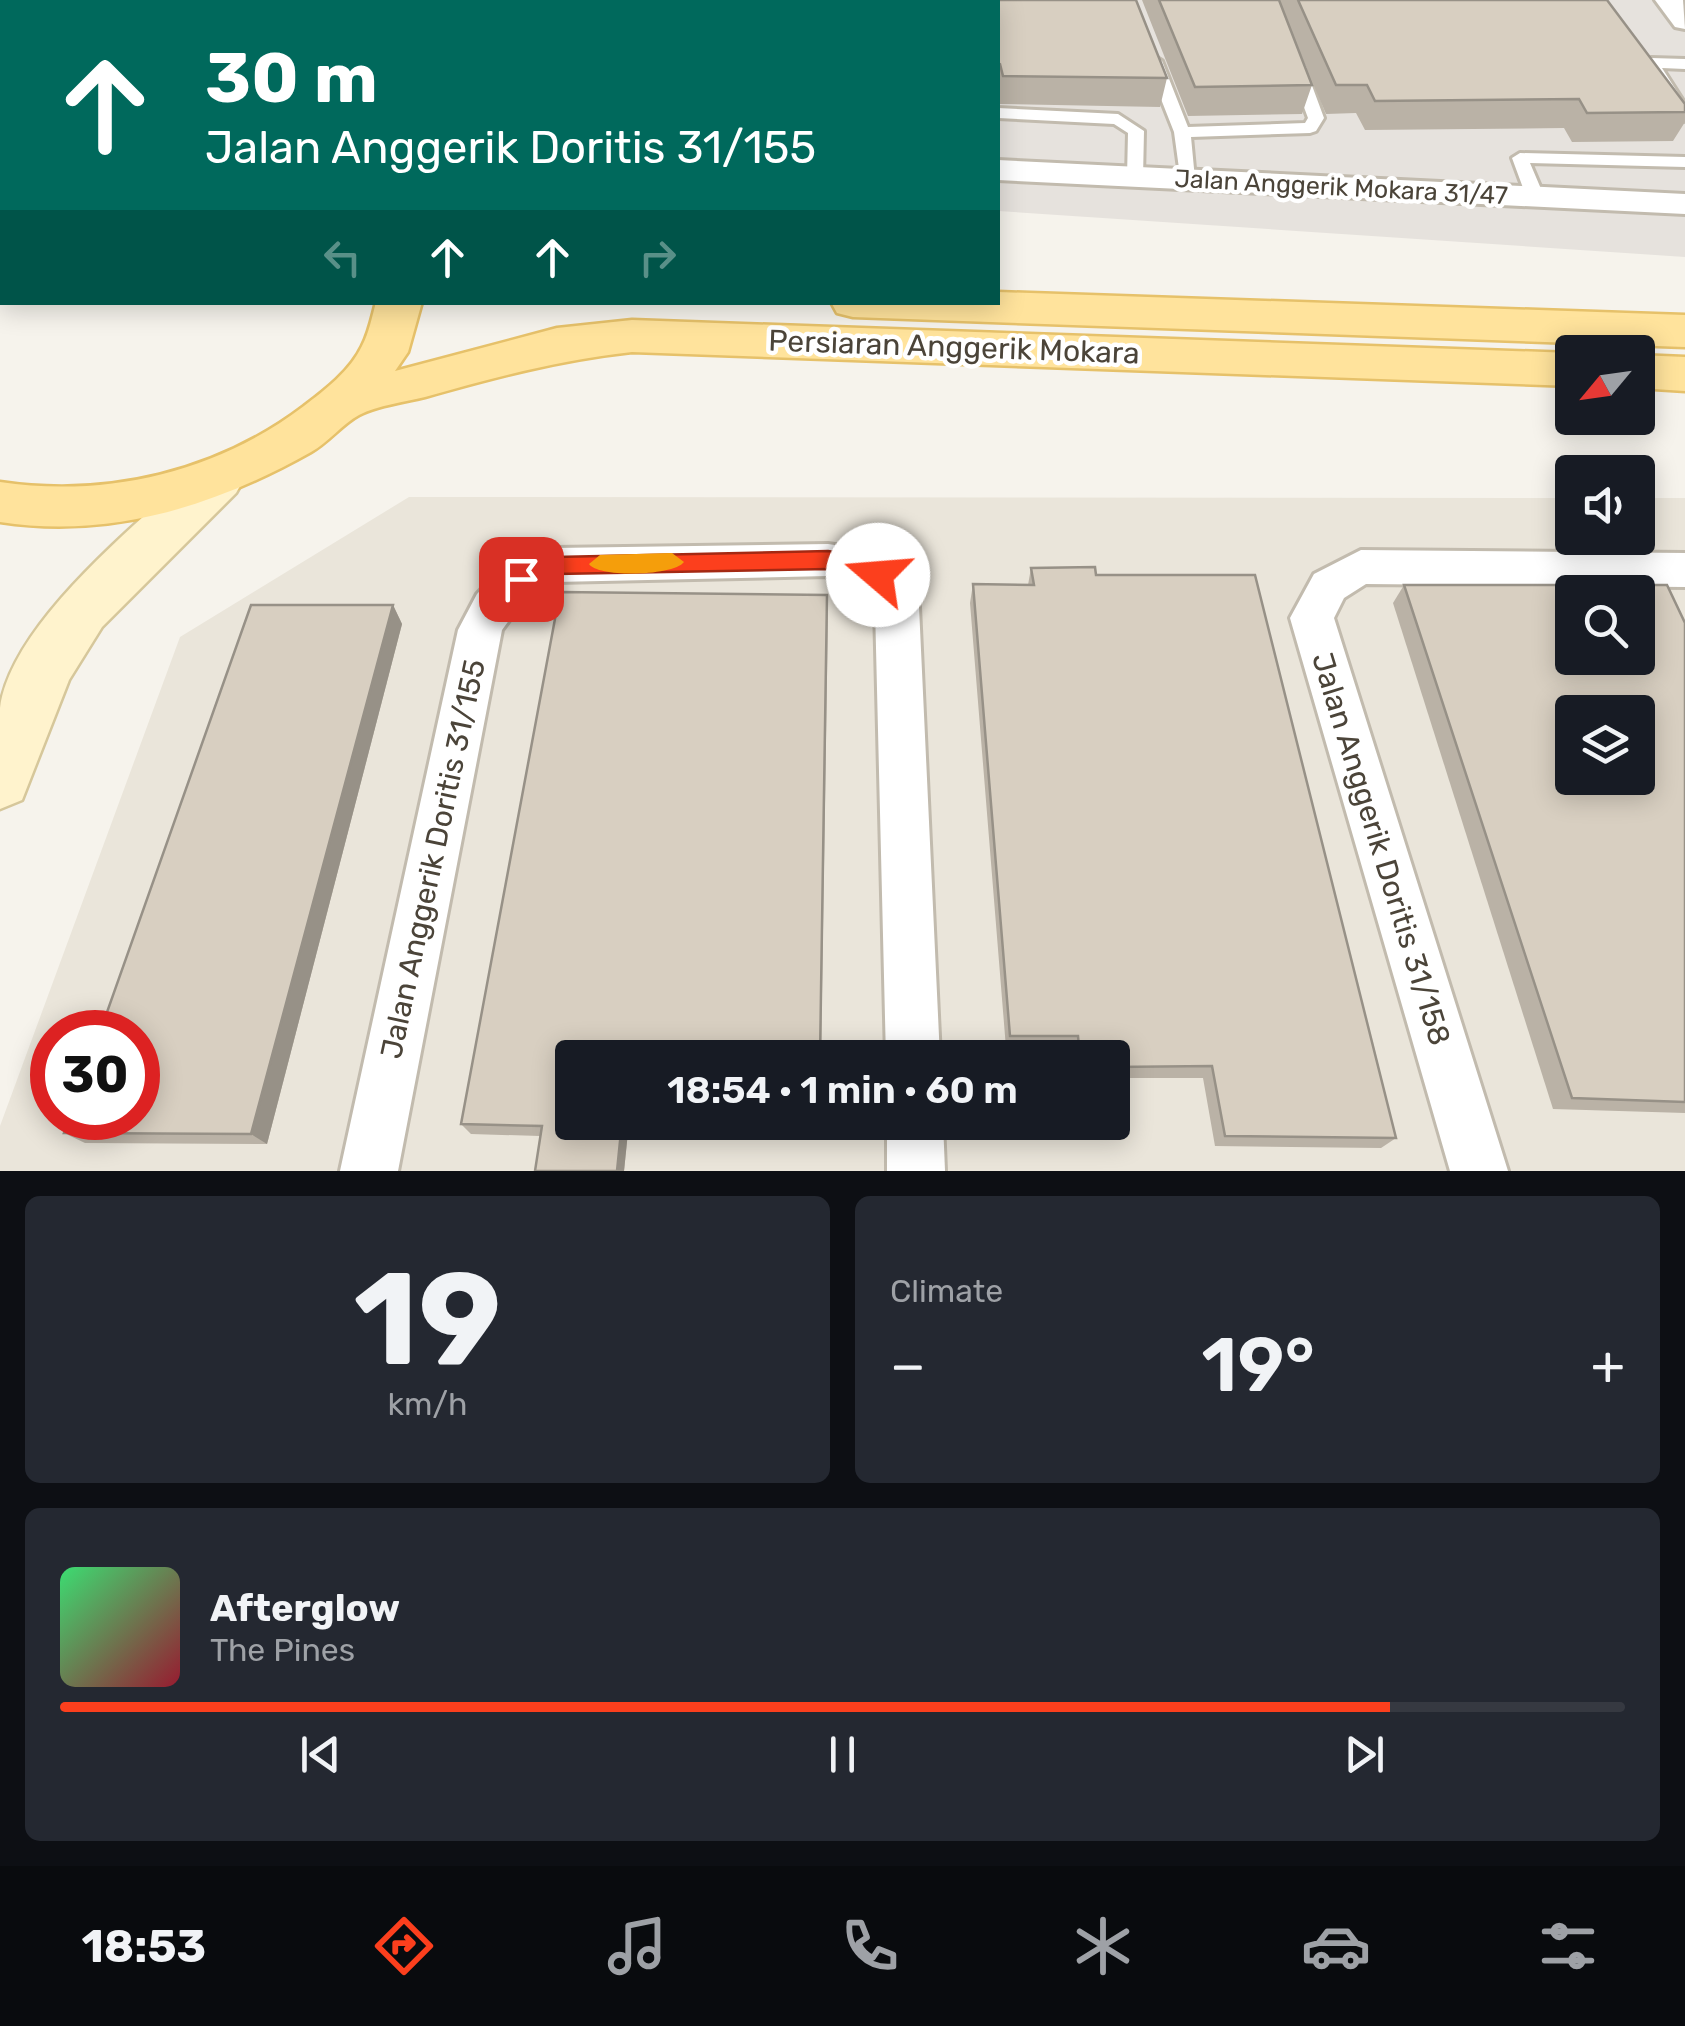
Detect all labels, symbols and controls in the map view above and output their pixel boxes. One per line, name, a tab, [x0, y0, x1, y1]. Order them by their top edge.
text: 30 m	[205, 37, 378, 120]
icon: ahead	[40, 40, 170, 170]
text: Jalan Anggerik Doritis 31/155	[205, 121, 816, 174]
street label: Jalan Anggerik Mokara 31/47	[1174, 164, 1509, 210]
icon: left	[315, 230, 370, 285]
icon: ahead	[420, 230, 475, 285]
icon: ahead	[525, 230, 580, 285]
icon: right	[630, 230, 685, 285]
street label: Persiaran Anggerik Mokara	[768, 323, 1140, 371]
north arrow	[1555, 335, 1655, 435]
map controls	[1555, 335, 1655, 795]
button: sound	[1555, 455, 1655, 555]
position arrow	[826, 523, 930, 627]
pin	[479, 537, 564, 622]
icon: arrive	[494, 552, 549, 607]
button: search	[1555, 575, 1655, 675]
street label: Jalan Anggerik Doritis 31/158	[1304, 648, 1458, 1050]
street label: Jalan Anggerik Doritis 31/155	[373, 656, 493, 1062]
button: layers	[1555, 695, 1655, 795]
speed limit sign: 30	[30, 1010, 160, 1140]
text: 18:54 · 1 min · 60 m	[667, 1067, 1018, 1113]
text: 19	[354, 1242, 501, 1397]
text: Climate	[890, 1272, 1003, 1310]
text: 19°	[1202, 1321, 1315, 1410]
text: −	[890, 1333, 926, 1398]
text: +	[1591, 1333, 1625, 1398]
text: km/h	[388, 1385, 467, 1423]
text: Afterglow	[210, 1585, 400, 1631]
text: The Pines	[210, 1631, 355, 1669]
icon: previous	[293, 1727, 348, 1782]
icon: pause	[815, 1727, 870, 1782]
icon: next	[1337, 1727, 1392, 1782]
icon: directions	[369, 1911, 439, 1981]
icon: music	[602, 1911, 672, 1981]
icon: phone	[835, 1911, 905, 1981]
icon: climate	[1068, 1911, 1138, 1981]
icon: car	[1301, 1911, 1371, 1981]
icon: filters	[1533, 1911, 1603, 1981]
text: 18:53	[81, 1920, 206, 1973]

